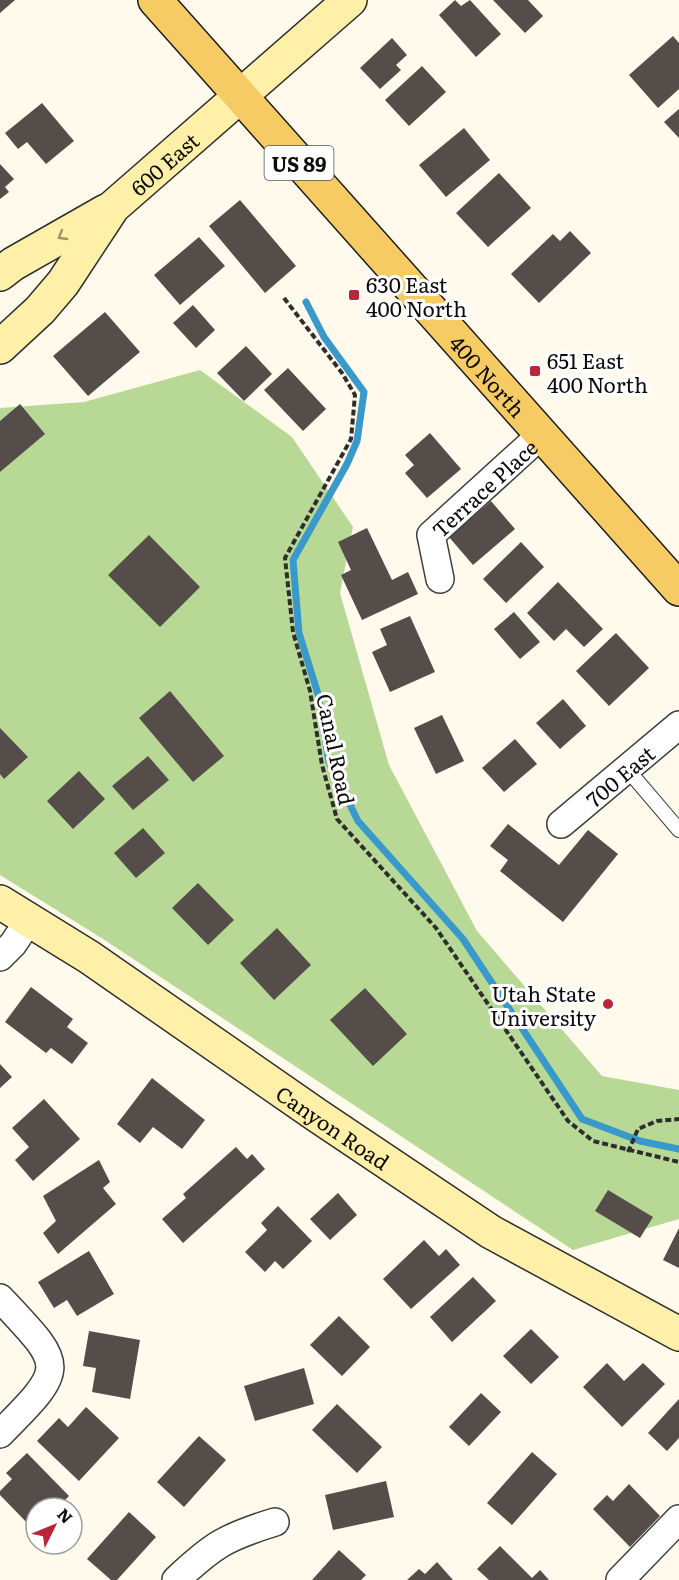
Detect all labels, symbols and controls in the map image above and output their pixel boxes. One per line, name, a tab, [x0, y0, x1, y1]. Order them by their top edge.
street label: 600 East	[122, 124, 205, 202]
road number: US 89	[264, 146, 334, 180]
one-way arrow	[58, 229, 68, 240]
place label: 630 East 400 North	[366, 268, 467, 323]
marker: 630 East 400 North	[347, 288, 361, 302]
street label: 400 North	[444, 327, 534, 423]
place label: 651 East 400 North	[547, 344, 648, 399]
marker: 651 East 400 North	[528, 364, 542, 378]
street label: Terrace Place	[424, 431, 543, 544]
street label: Canal Road	[310, 691, 364, 808]
street label: 700 East	[578, 737, 661, 813]
place label: Utah State University	[490, 977, 597, 1032]
marker: Utah State University	[601, 997, 615, 1011]
street label: Canyon Road	[271, 1076, 397, 1176]
north arrow	[24, 1496, 84, 1556]
text: N	[52, 1502, 79, 1528]

